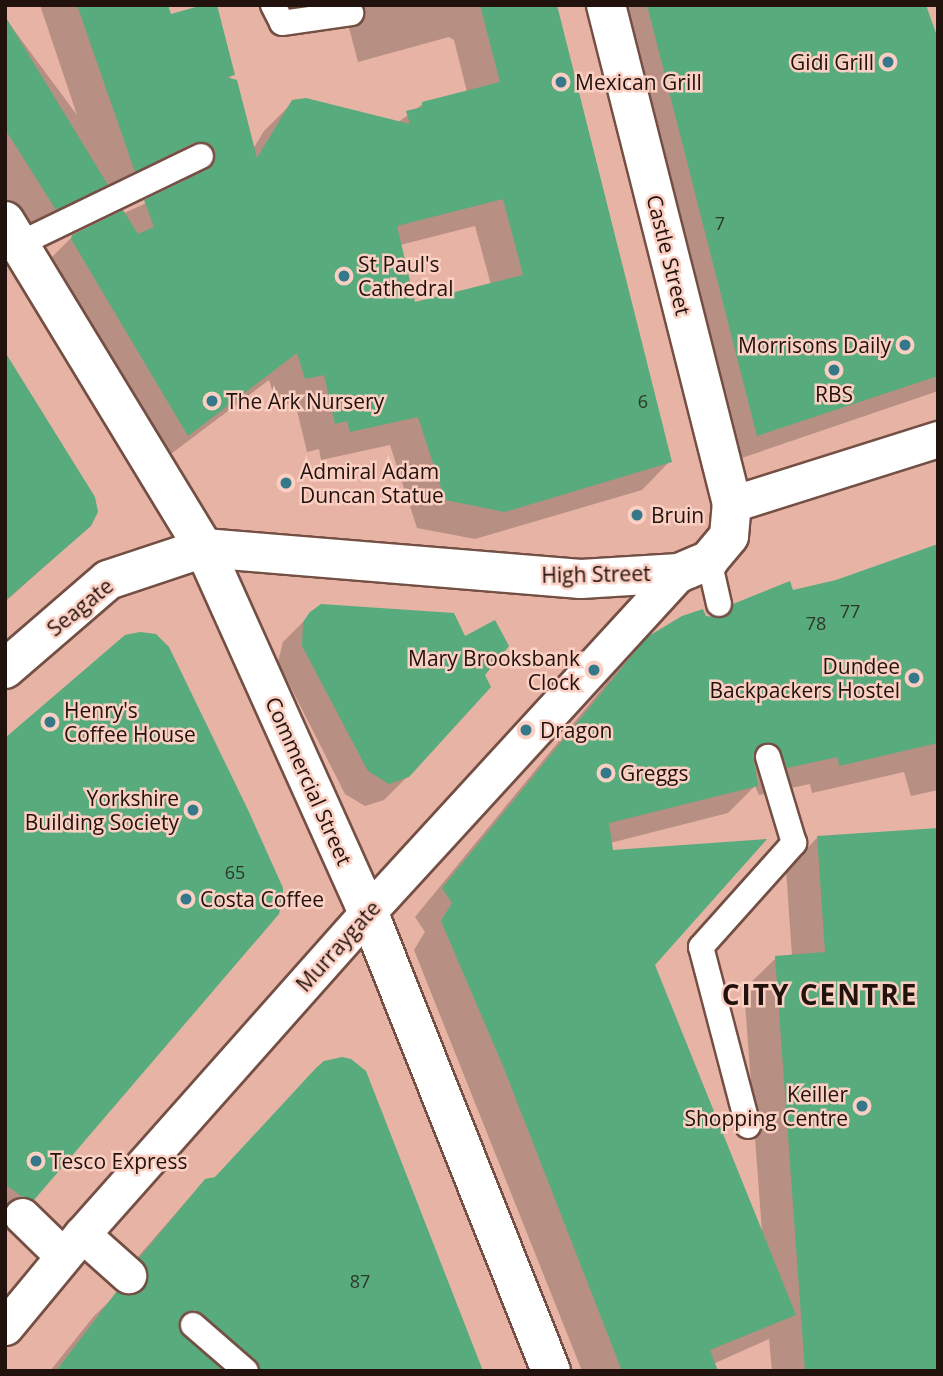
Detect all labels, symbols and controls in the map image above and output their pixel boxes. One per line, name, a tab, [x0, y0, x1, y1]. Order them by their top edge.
place label: Gidi Grill	[790, 49, 874, 75]
marker: Gidi Grill	[880, 54, 896, 70]
place label: Mexican Grill	[575, 69, 702, 95]
marker: Mexican Grill	[553, 74, 569, 90]
street label: Castle Street	[642, 192, 696, 318]
house number: 7	[715, 212, 725, 234]
place label: St Paul's Cathedral	[358, 251, 453, 301]
marker: St Paul's Cathedral	[336, 268, 352, 284]
place label: Morrisons Daily	[738, 332, 891, 358]
marker: Morrisons Daily	[897, 337, 913, 353]
marker: RBS	[826, 362, 842, 378]
place label: RBS	[815, 381, 853, 407]
place label: The Ark Nursery	[226, 388, 384, 414]
house number: 6	[638, 390, 648, 412]
marker: The Ark Nursery	[204, 393, 220, 409]
place label: Admiral Adam Duncan Statue	[300, 458, 444, 508]
marker: Admiral Adam Duncan Statue	[278, 475, 294, 491]
place label: Bruin	[651, 502, 704, 528]
marker: Bruin	[629, 507, 645, 523]
street label: High Street	[541, 560, 651, 588]
street label: Seagate	[42, 573, 118, 641]
house number: 77	[840, 600, 860, 622]
house number: 78	[806, 612, 826, 634]
place label: Mary Brooksbank Clock	[408, 645, 580, 695]
place label: Dundee Backpackers Hostel	[710, 653, 900, 703]
marker: Mary Brooksbank Clock	[586, 662, 602, 678]
marker: Dundee Backpackers Hostel	[906, 670, 922, 686]
street label: Commercial Street	[261, 693, 357, 869]
place label: Henry's Coffee House	[64, 697, 196, 747]
marker: Henry's Coffee House	[42, 714, 58, 730]
place label: Dragon	[540, 717, 612, 743]
marker: Dragon	[518, 722, 534, 738]
place label: Greggs	[620, 760, 688, 786]
marker: Greggs	[598, 765, 614, 781]
place label: Yorkshire Building Society	[25, 785, 179, 835]
marker: Yorkshire Building Society	[185, 802, 201, 818]
house number: 65	[225, 861, 245, 883]
place label: Costa Coffee	[200, 886, 324, 912]
marker: Costa Coffee	[178, 891, 194, 907]
street label: Murraygate	[291, 895, 385, 997]
district label: CITY CENTRE	[723, 977, 917, 1011]
place label: Keiller Shopping Centre	[684, 1081, 848, 1131]
marker: Keiller Shopping Centre	[854, 1098, 870, 1114]
place label: Tesco Express	[50, 1148, 187, 1174]
marker: Tesco Express	[28, 1153, 44, 1169]
house number: 87	[350, 1270, 370, 1292]

